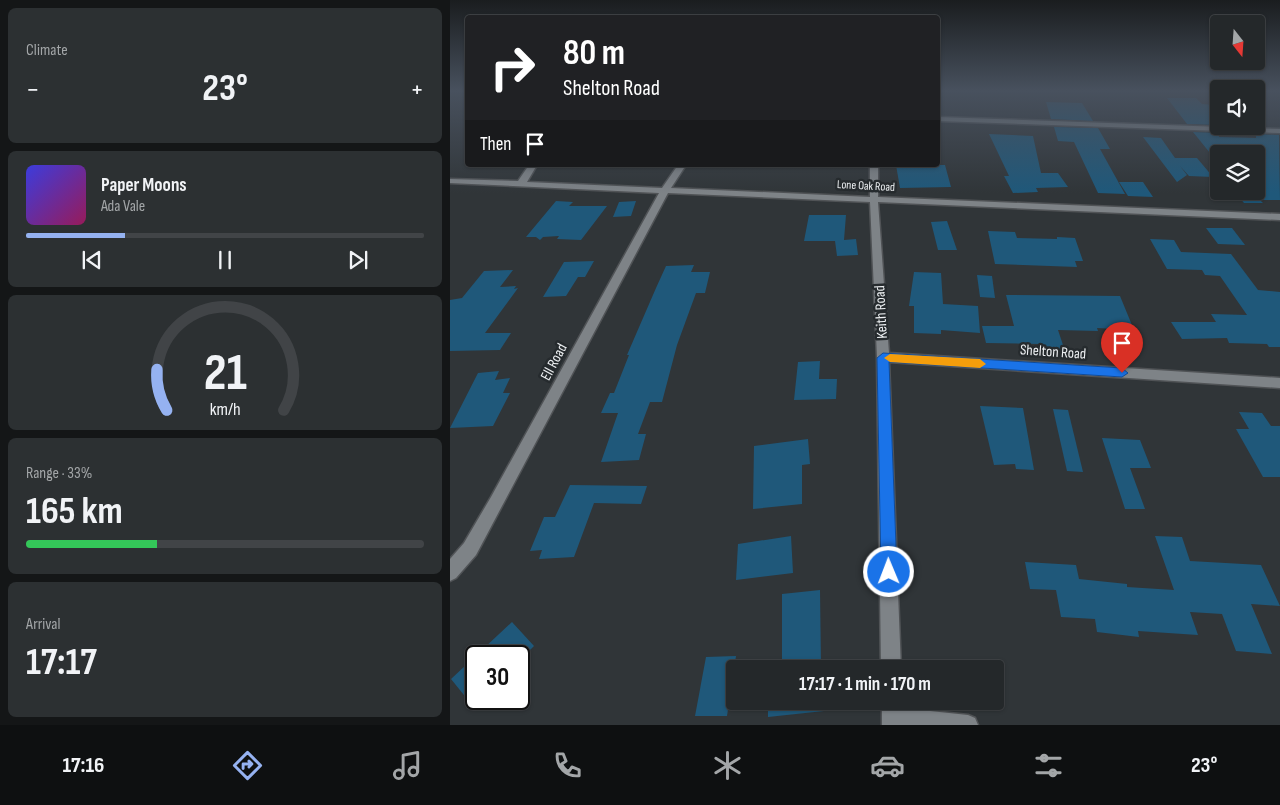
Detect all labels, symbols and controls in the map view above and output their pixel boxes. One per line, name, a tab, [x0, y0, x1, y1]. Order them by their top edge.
north arrow	[1210, 15, 1265, 70]
map controls	[1210, 15, 1265, 200]
text: 80 m	[563, 32, 625, 75]
icon: right	[480, 35, 545, 100]
text: Climate	[26, 41, 68, 60]
text: 23°	[202, 66, 248, 111]
text: −	[26, 73, 40, 106]
text: +	[410, 73, 424, 106]
text: Shelton Road	[563, 75, 660, 102]
button: sound	[1210, 80, 1265, 135]
icon: arrive	[521, 130, 549, 158]
text: Then	[480, 133, 511, 156]
button: layers	[1210, 145, 1265, 200]
text: Paper Moons	[101, 174, 187, 197]
street label: Lone Oak Road	[837, 177, 895, 195]
text: Ada Vale	[101, 197, 145, 216]
icon: previous	[78, 246, 106, 274]
icon: pause	[211, 246, 239, 274]
icon: next	[344, 246, 372, 274]
street label: Keith Road	[870, 285, 892, 339]
pin	[1101, 322, 1143, 373]
icon: arrive	[1108, 329, 1136, 357]
street label: Ell Road	[536, 340, 572, 384]
street label: Shelton Road	[1019, 340, 1087, 364]
text: 21	[203, 342, 247, 405]
text: km/h	[210, 399, 240, 420]
text: Range · 33%	[26, 464, 92, 483]
text: 165 km	[26, 489, 123, 534]
position arrow	[862, 545, 914, 597]
text: Arrival	[26, 615, 60, 634]
text: 17:17	[26, 640, 97, 685]
speed limit sign: 30	[465, 645, 530, 710]
text: 17:17 · 1 min · 170 m	[799, 673, 931, 696]
icon: directions	[230, 748, 265, 783]
icon: music	[390, 748, 425, 783]
icon: phone	[550, 748, 585, 783]
icon: climate	[710, 748, 745, 783]
icon: car	[870, 748, 905, 783]
icon: filters	[1031, 748, 1066, 783]
text: 17:16	[63, 752, 104, 779]
text: 23°	[1191, 752, 1217, 779]

